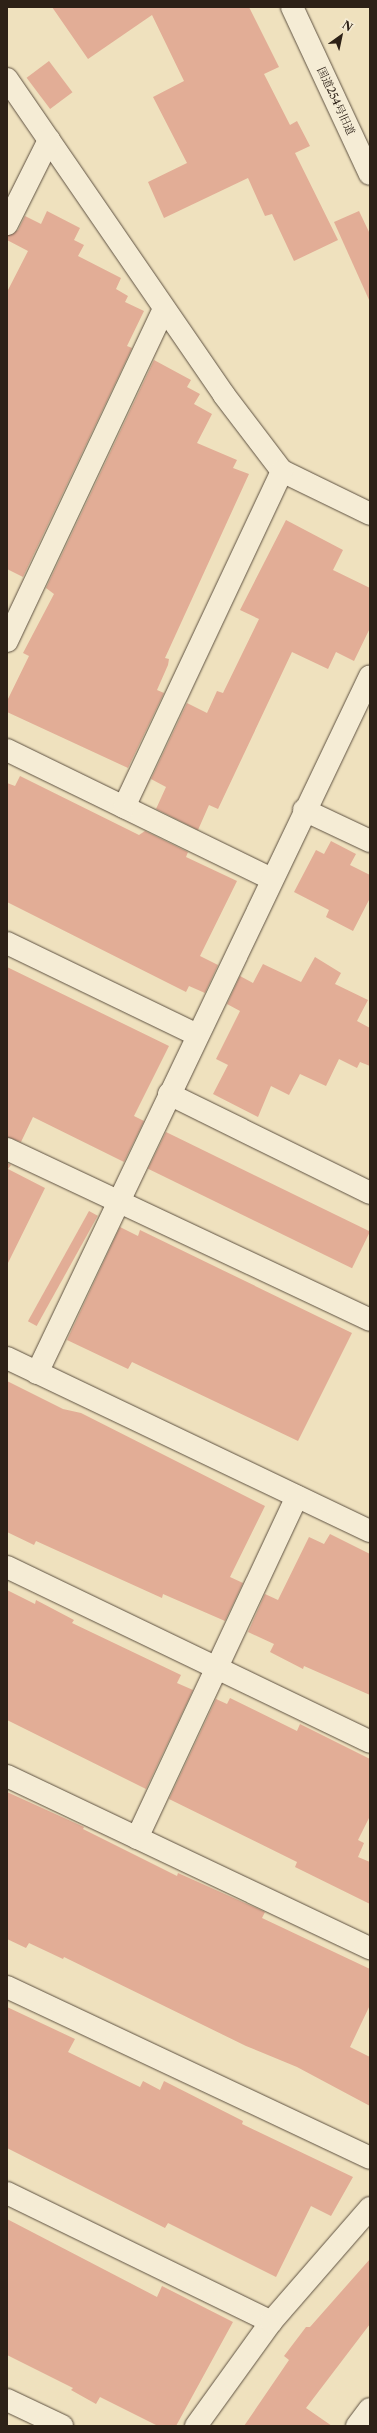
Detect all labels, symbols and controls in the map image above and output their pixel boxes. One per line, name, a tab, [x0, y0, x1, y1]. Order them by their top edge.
north arrow	[321, 16, 361, 56]
text: N	[340, 17, 355, 34]
street label: 国道254号旧道	[314, 65, 358, 137]

